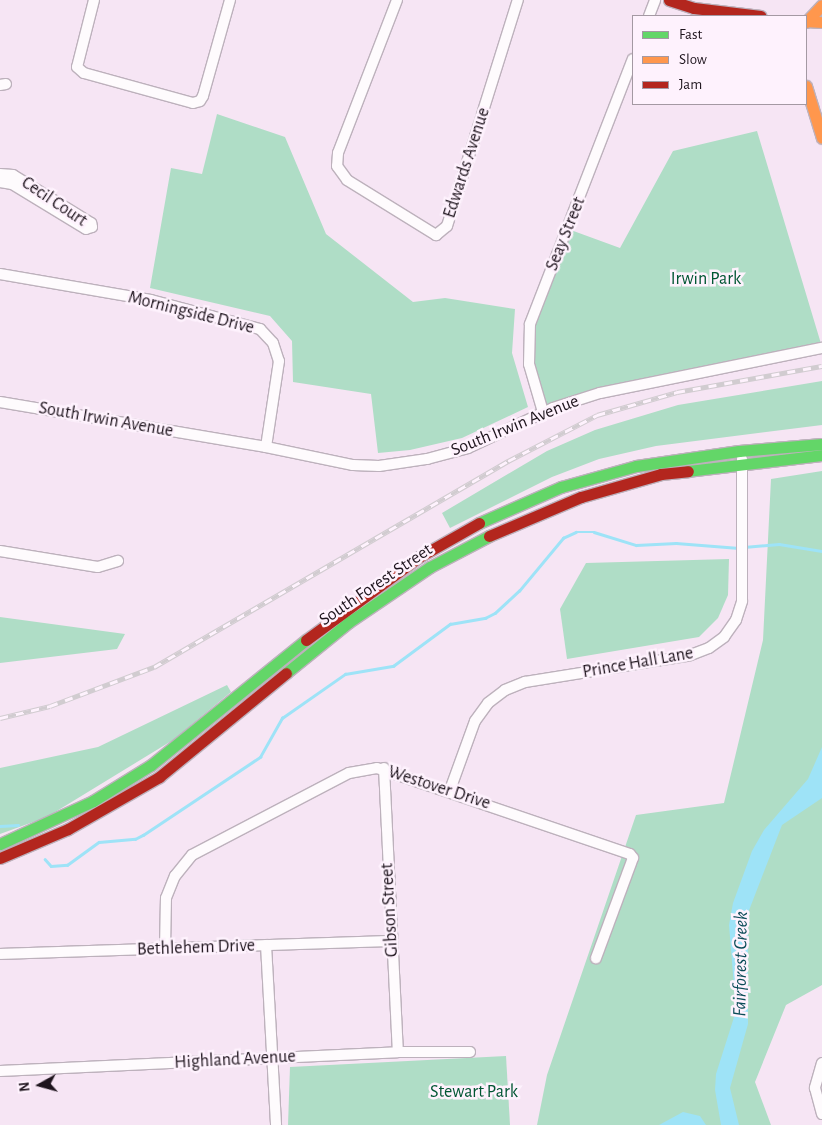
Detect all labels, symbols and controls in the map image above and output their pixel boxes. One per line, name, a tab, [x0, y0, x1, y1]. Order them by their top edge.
legend	[632, 15, 807, 105]
text: Fast	[679, 27, 702, 42]
text: Slow	[679, 52, 707, 67]
text: Jam	[679, 77, 702, 92]
street label: Edwards Avenue	[439, 105, 495, 221]
street label: Cecil Court	[17, 172, 91, 232]
street label: Seay Street	[541, 194, 591, 274]
park label: Irwin Park	[671, 268, 741, 290]
street label: Morningside Drive	[126, 287, 256, 339]
street label: South Irwin Avenue	[448, 390, 582, 462]
street label: South Irwin Avenue	[37, 398, 175, 442]
street label: South Forest Street	[315, 539, 437, 631]
street label: Prince Hall Lane	[581, 643, 695, 683]
street label: Westover Drive	[385, 761, 493, 815]
street label: Gibson Street	[377, 862, 403, 958]
water label: Fairforest Creek	[729, 911, 753, 1017]
street label: Bethlehem Drive	[137, 935, 255, 961]
street label: Highland Avenue	[174, 1046, 296, 1074]
north arrow	[15, 1060, 65, 1110]
text: N	[18, 1081, 33, 1093]
park label: Stewart Park	[430, 1081, 518, 1103]

